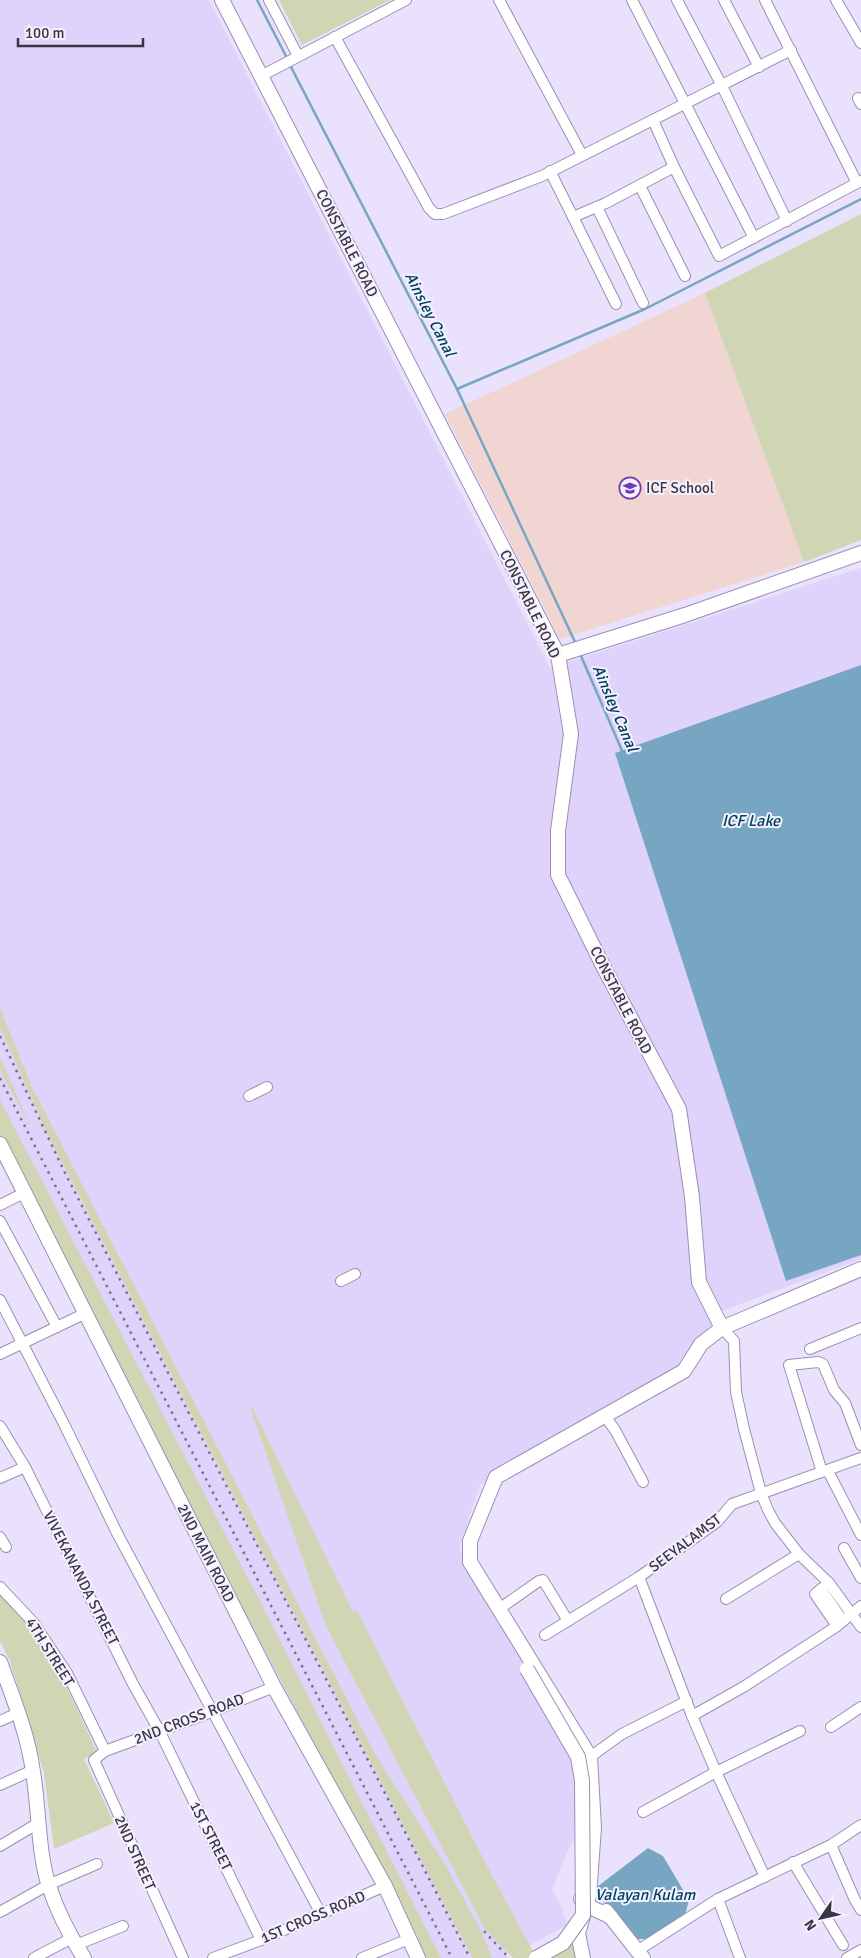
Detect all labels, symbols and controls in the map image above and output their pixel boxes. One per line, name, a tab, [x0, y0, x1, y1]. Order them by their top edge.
scale bar	[18, 15, 142, 47]
text: 100 m	[25, 24, 65, 42]
street label: CONSTABLE ROAD	[312, 186, 382, 300]
water label: Ainsley Canal	[400, 269, 461, 361]
school or university icon: ICF School	[618, 476, 642, 500]
place label: ICF School	[646, 479, 714, 497]
street label: CONSTABLE ROAD	[496, 547, 564, 661]
water label: Ainsley Canal	[588, 662, 643, 756]
water label: ICF Lake	[722, 811, 781, 831]
street label: CONSTABLE ROAD	[586, 943, 656, 1057]
street label: 2ND MAIN ROAD	[174, 1501, 238, 1605]
street label: VIVEKANANDA STREET	[39, 1508, 123, 1649]
street label: SEEYALAMST	[645, 1510, 725, 1576]
street label: 4TH STREET	[22, 1614, 79, 1690]
street label: 2ND CROSS ROAD	[131, 1690, 247, 1748]
street label: 1ST STREET	[186, 1798, 236, 1874]
street label: 2ND STREET	[111, 1813, 160, 1894]
water label: Valayan Kulam	[595, 1885, 697, 1905]
street label: 1ST CROSS ROAD	[258, 1887, 368, 1947]
north arrow	[796, 1893, 846, 1943]
text: N	[801, 1916, 820, 1934]

